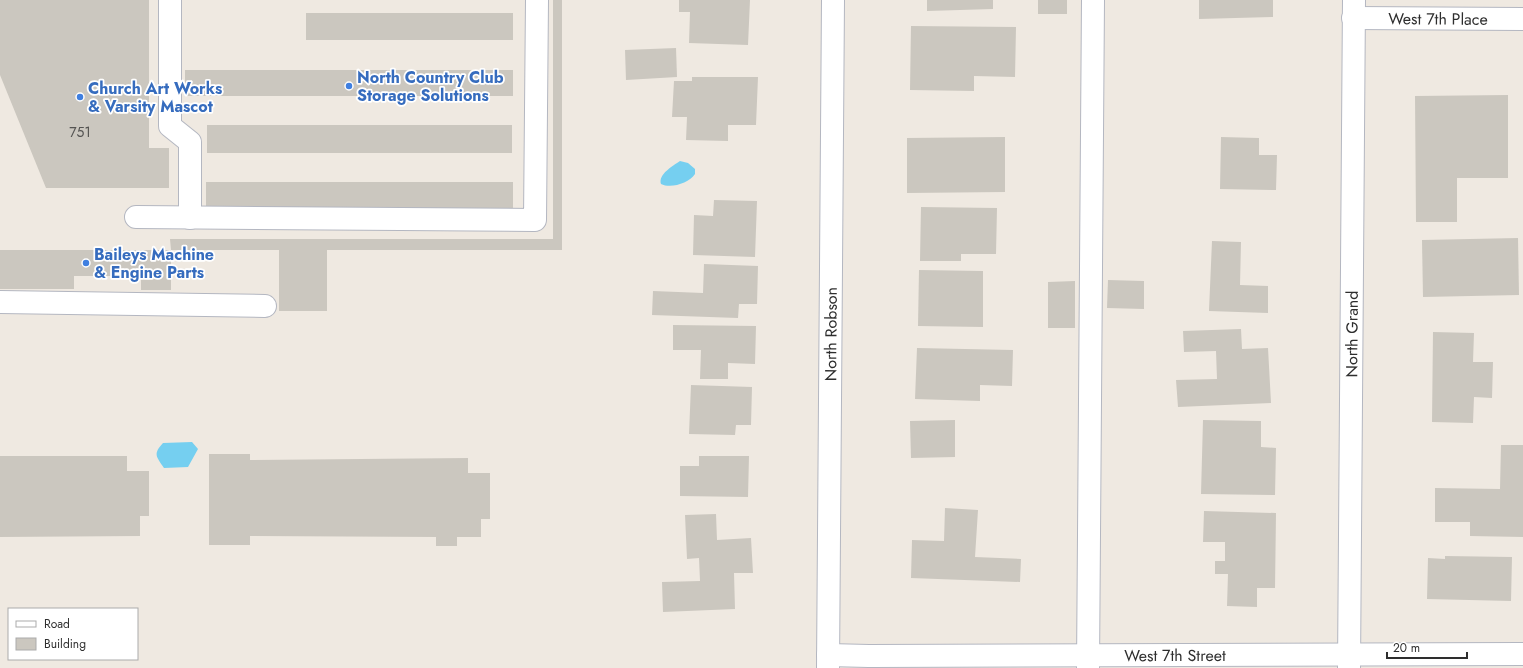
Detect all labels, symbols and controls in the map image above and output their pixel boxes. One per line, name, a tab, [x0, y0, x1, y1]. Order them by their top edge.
street label: West 7th Place	[1388, 7, 1488, 31]
place label: North Country Club Storage Solutions	[357, 66, 504, 107]
place label: Church Art Works & Varsity Mascot	[88, 77, 222, 118]
marker: North Country Club Storage Solutions	[344, 81, 354, 91]
marker: Church Art Works & Varsity Mascot	[75, 92, 85, 102]
house number: 751	[69, 122, 91, 142]
place label: Baileys Machine & Engine Parts	[94, 243, 214, 284]
marker: Baileys Machine & Engine Parts	[81, 258, 91, 268]
street label: North Robson	[819, 287, 843, 381]
street label: North Grand	[1340, 290, 1364, 378]
legend	[8, 608, 138, 660]
text: Road	[44, 615, 70, 633]
scale bar	[1387, 634, 1467, 660]
text: Building	[44, 635, 86, 653]
text: 20 m	[1393, 639, 1420, 657]
street label: West 7th Street	[1124, 644, 1226, 667]

